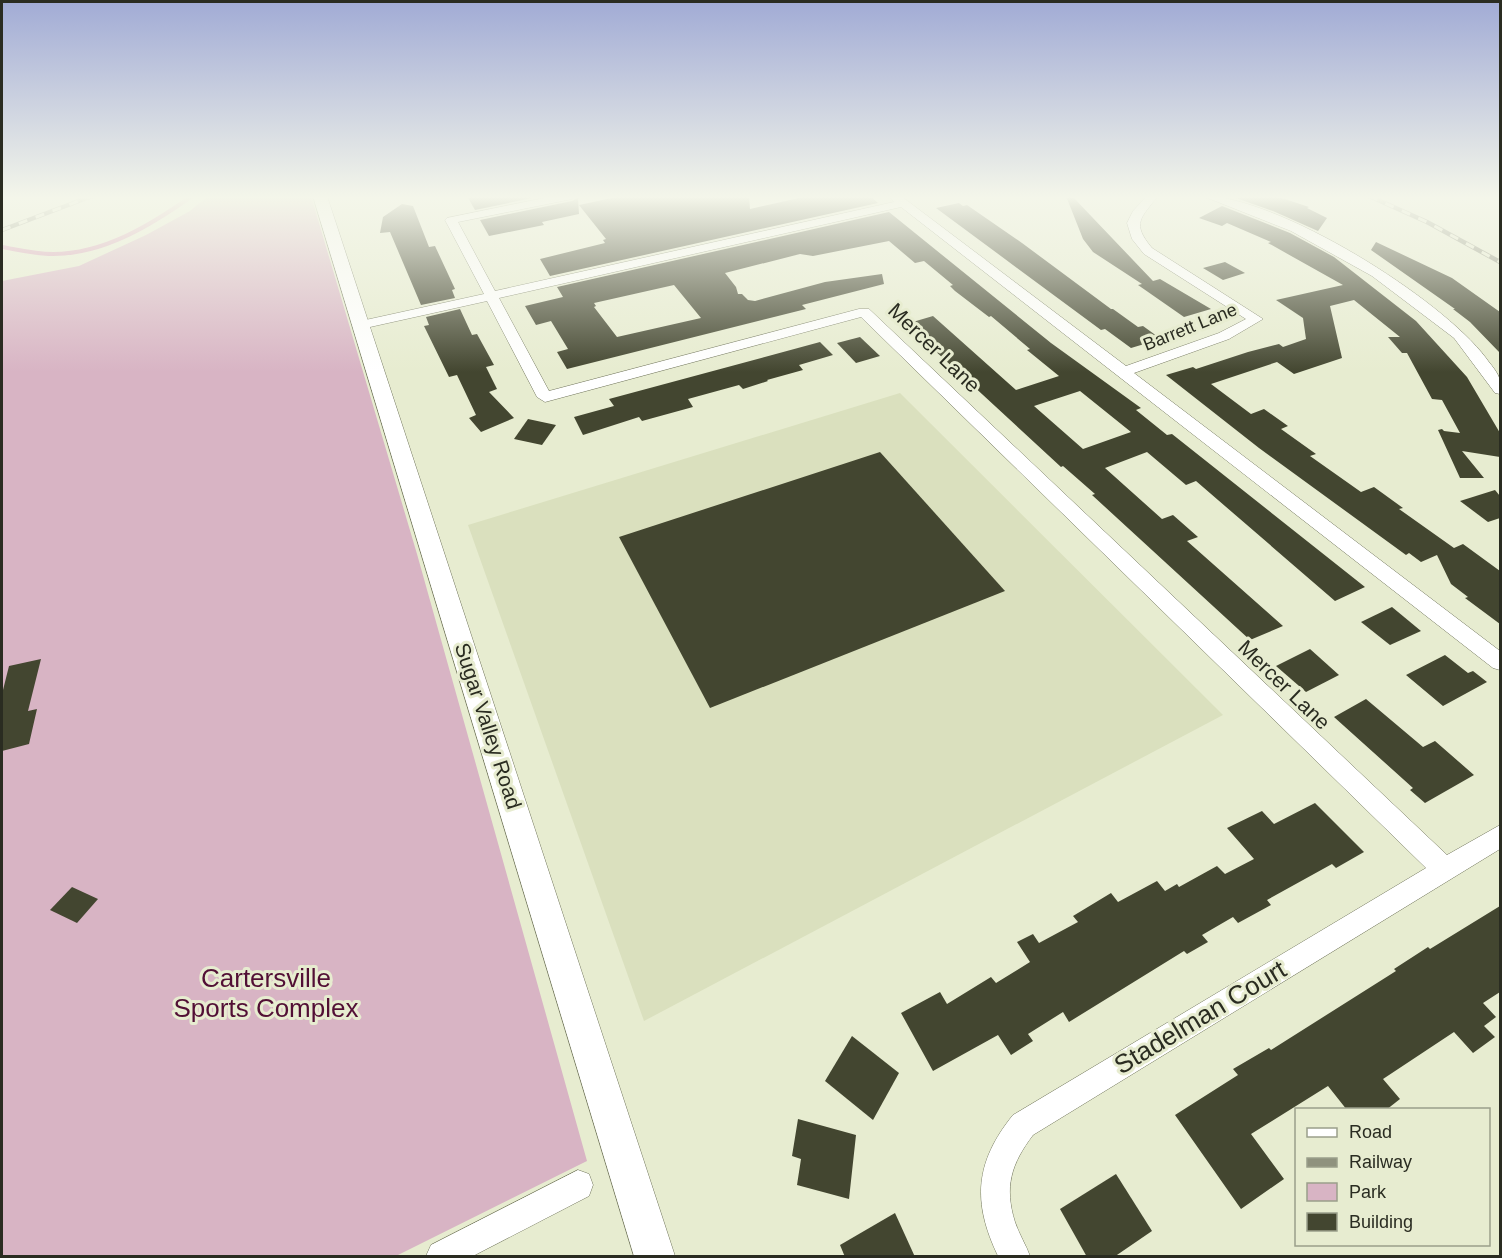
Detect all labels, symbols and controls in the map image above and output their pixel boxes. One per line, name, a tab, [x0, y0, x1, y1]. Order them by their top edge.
street label: Mercer Lane	[884, 298, 985, 397]
street label: Barrett Lane	[1140, 299, 1240, 355]
street label: Mercer Lane	[1234, 635, 1335, 734]
street label: Sugar Valley Road	[451, 640, 526, 812]
street label: Stadelman Court	[1109, 954, 1292, 1080]
park label: Cartersville Sports Complex	[174, 963, 358, 1023]
legend	[1295, 1108, 1490, 1246]
text: Road	[1349, 1122, 1392, 1142]
text: Railway	[1349, 1152, 1412, 1172]
text: Park	[1349, 1182, 1387, 1202]
text: Building	[1349, 1212, 1413, 1232]

